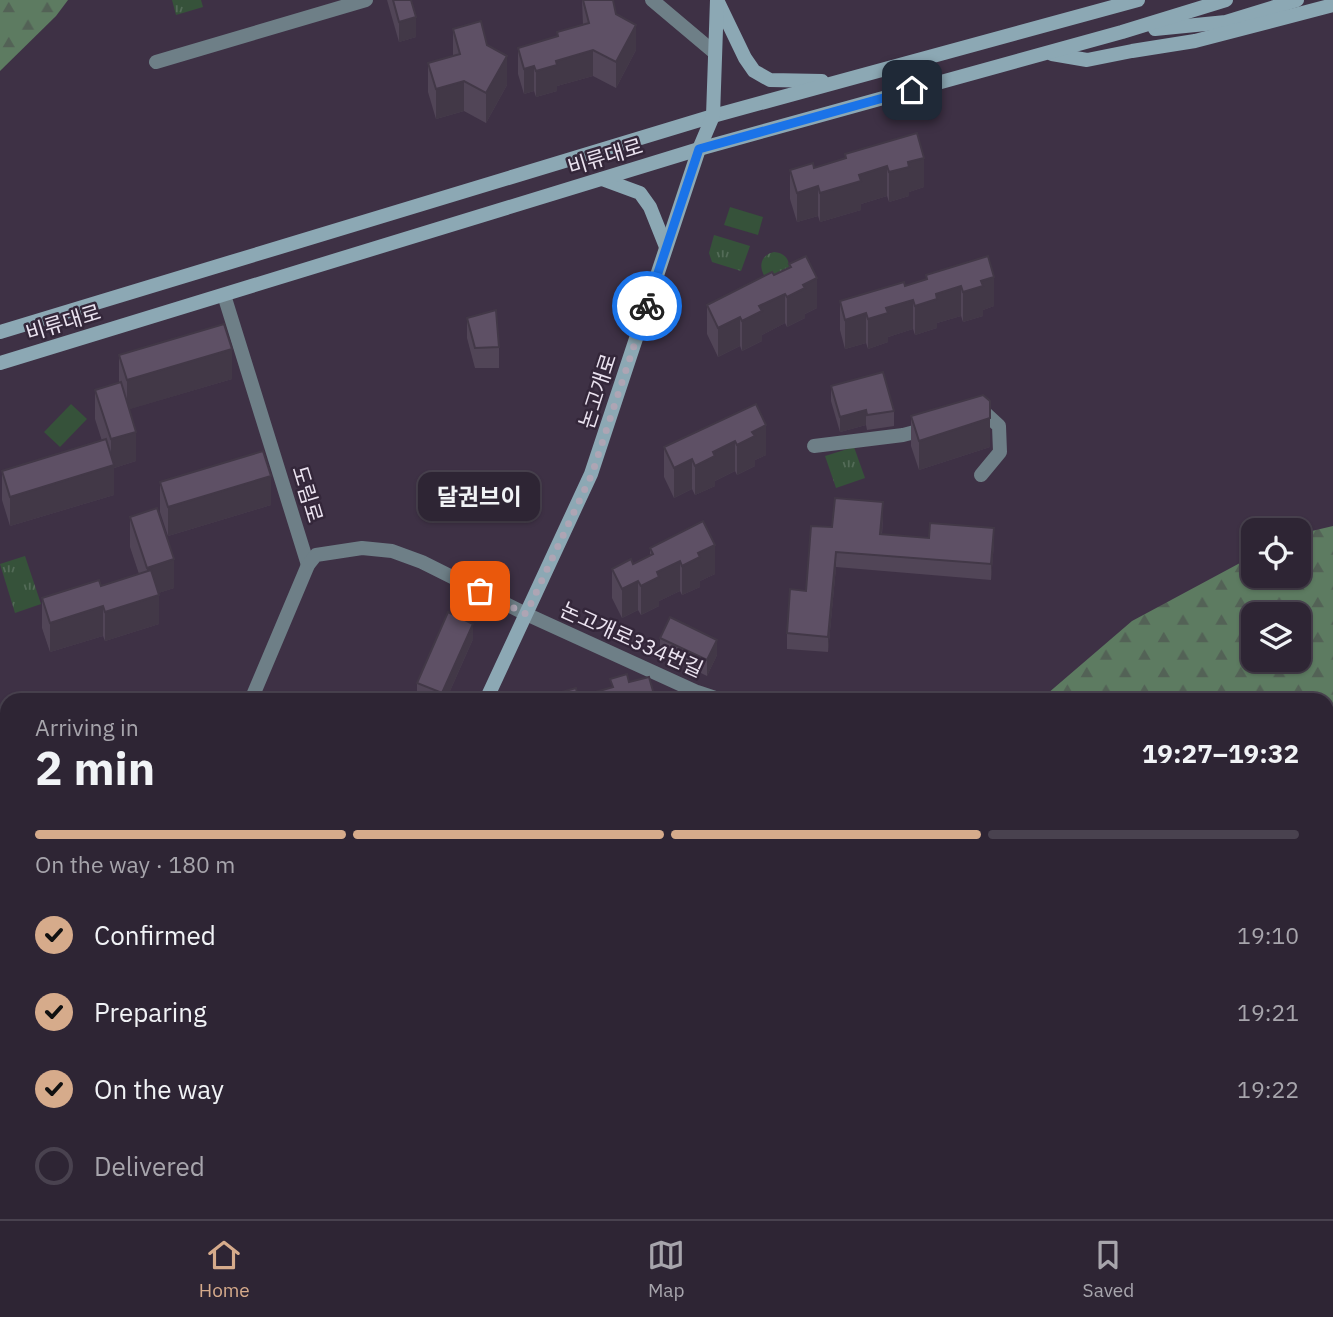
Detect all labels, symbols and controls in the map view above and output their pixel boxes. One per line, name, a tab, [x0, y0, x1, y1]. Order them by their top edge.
pin	[882, 60, 942, 120]
icon: home	[893, 71, 931, 109]
street label: 비류대로	[564, 131, 646, 181]
courier	[612, 271, 682, 341]
icon: bike	[628, 287, 666, 325]
street label: 비류대로	[22, 297, 104, 347]
street label: 논고개로	[572, 350, 622, 432]
street label: 도림로	[286, 462, 330, 526]
callout: 달권브이	[419, 472, 541, 521]
text: 달권브이	[437, 481, 521, 511]
map controls	[1241, 518, 1311, 672]
button: locate	[1241, 518, 1311, 588]
pin	[450, 561, 510, 621]
icon: bag	[461, 572, 499, 610]
street label: 논고개로334번길	[556, 595, 708, 683]
button: layers	[1241, 602, 1311, 672]
text: Arriving in	[35, 712, 139, 742]
text: 19:27–19:32	[1142, 736, 1299, 770]
text: 2 min	[35, 738, 155, 798]
text: On the way · 180 m	[35, 849, 235, 879]
icon: check	[35, 916, 73, 954]
text: Confirmed	[94, 918, 216, 952]
text: 19:10	[1237, 920, 1299, 950]
icon: check	[35, 993, 73, 1031]
text: Preparing	[94, 995, 207, 1029]
text: 19:21	[1237, 997, 1299, 1027]
icon: check	[35, 1070, 73, 1108]
text: On the way	[94, 1072, 224, 1106]
text: 19:22	[1237, 1074, 1299, 1104]
text: Delivered	[94, 1149, 205, 1183]
tab: Home	[199, 1236, 250, 1302]
tab: Map	[647, 1236, 685, 1302]
tab: Saved	[1083, 1236, 1134, 1302]

